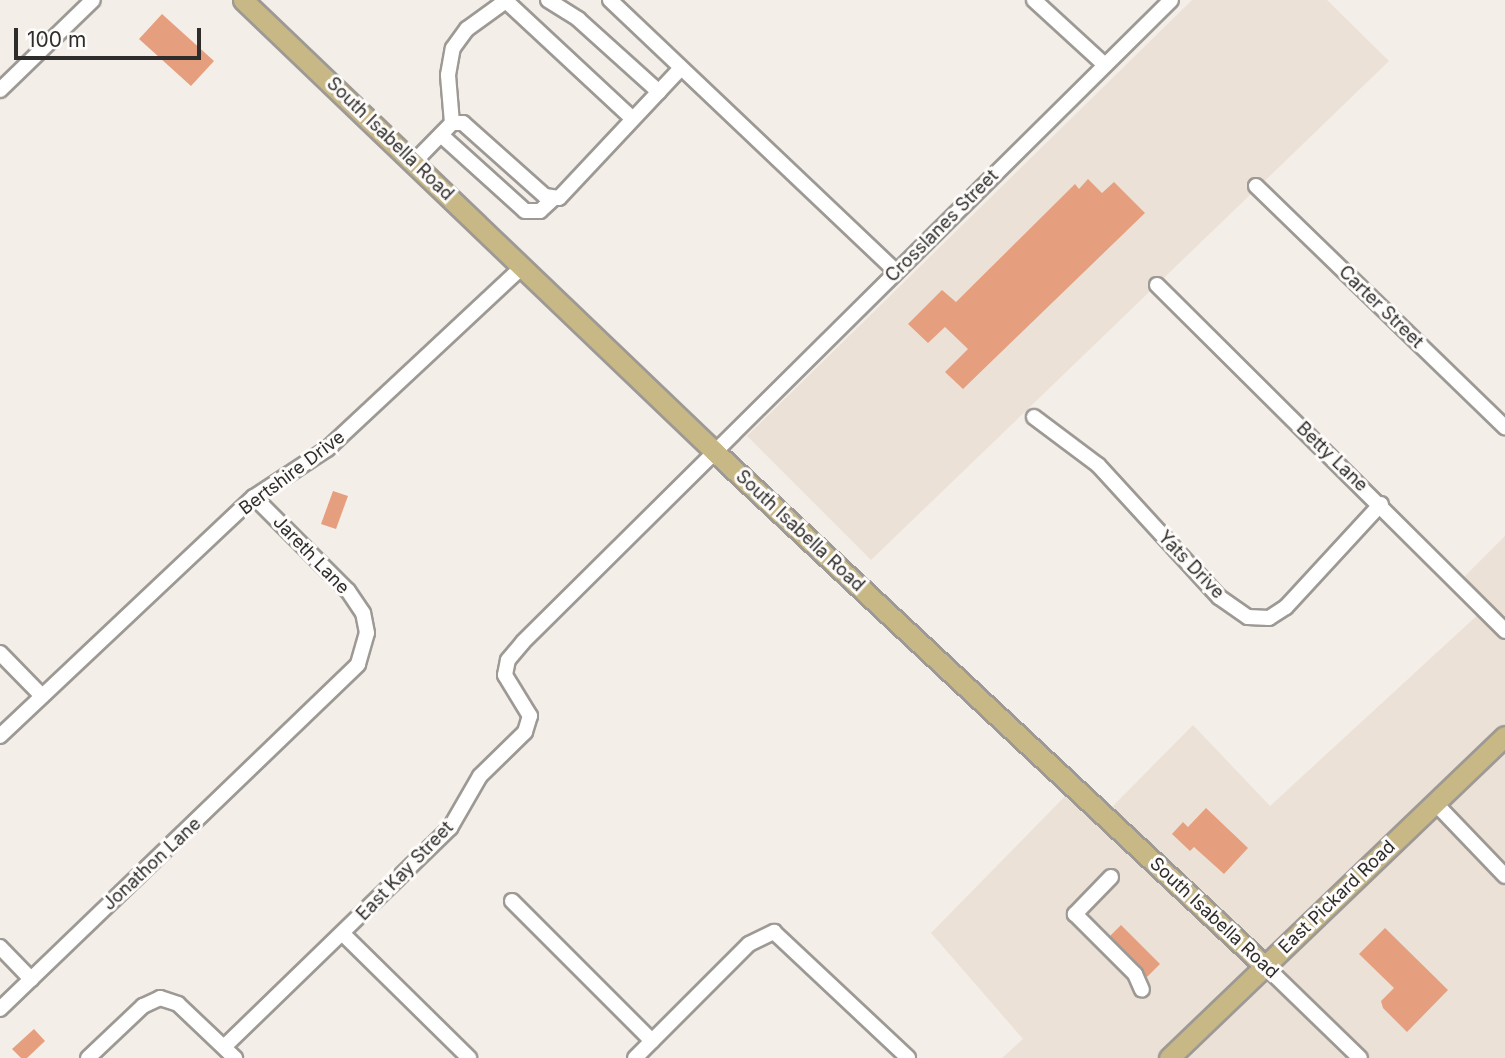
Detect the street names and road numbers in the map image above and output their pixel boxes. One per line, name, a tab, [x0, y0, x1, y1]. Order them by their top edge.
street label: South Isabella Road	[322, 73, 458, 205]
street label: Crosslanes Street	[881, 165, 1003, 287]
street label: Carter Street	[1334, 261, 1428, 353]
street label: Betty Lane	[1292, 418, 1372, 496]
street label: Bertshire Drive	[235, 426, 349, 520]
street label: South Isabella Road	[731, 466, 869, 596]
street label: Jareth Lane	[268, 511, 354, 599]
street label: Yats Drive	[1153, 527, 1229, 603]
street label: Jonathon Lane	[98, 813, 206, 915]
street label: East Kay Street	[352, 817, 458, 925]
street label: East Pickard Road	[1274, 836, 1400, 958]
street label: South Isabella Road	[1145, 853, 1283, 983]

